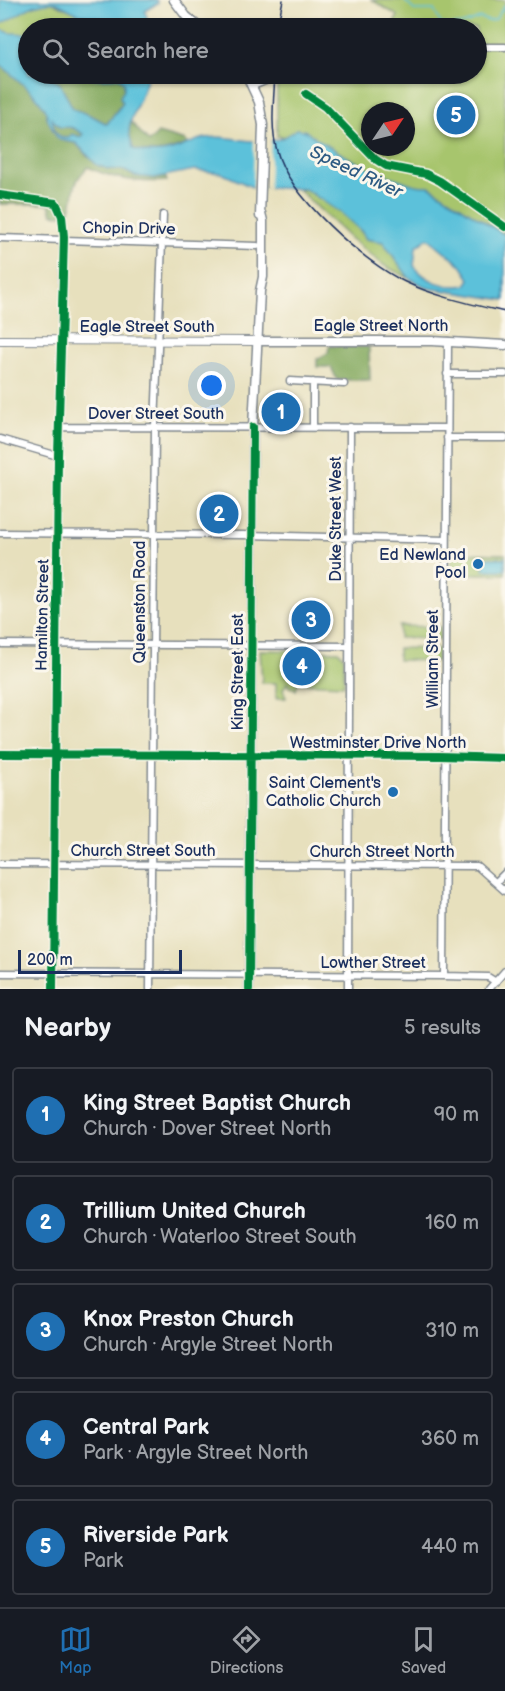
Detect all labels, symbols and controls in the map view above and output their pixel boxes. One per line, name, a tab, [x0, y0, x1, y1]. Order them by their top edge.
search box	[18, 18, 487, 84]
icon: search	[39, 35, 72, 68]
text: Search here	[87, 38, 209, 65]
pin: 5	[436, 92, 476, 138]
north arrow	[361, 102, 415, 156]
water label: Speed River	[306, 141, 407, 203]
street label: Chopin Drive	[82, 219, 176, 239]
street label: Eagle Street North	[314, 317, 449, 336]
street label: Eagle Street South	[80, 318, 215, 337]
your location	[197, 371, 226, 400]
pin: 1	[262, 390, 300, 434]
street label: Dover Street South	[88, 405, 224, 424]
street label: Duke Street West	[327, 456, 346, 582]
pin: 2	[200, 492, 238, 536]
street label: Queenston Road	[131, 541, 150, 663]
place label: Ed Newland Pool	[379, 546, 466, 583]
marker: Ed Newland Pool	[471, 557, 485, 571]
street label: Hamilton Street	[33, 559, 53, 671]
pin: 3	[292, 598, 330, 642]
street label: William Street	[424, 610, 443, 708]
street label: King Street East	[229, 613, 248, 731]
pin: 4	[282, 644, 322, 688]
street label: Westminster Drive North	[290, 734, 466, 753]
place label: Saint Clement's Catholic Church	[266, 774, 381, 811]
marker: Saint Clement's Catholic Church	[386, 785, 400, 799]
street label: Church Street South	[70, 842, 216, 861]
street label: Church Street North	[310, 843, 455, 862]
scale bar	[18, 947, 182, 974]
text: 200 m	[27, 951, 73, 970]
street label: Lowther Street	[320, 954, 426, 973]
text: Nearby	[24, 1013, 111, 1044]
text: 5 results	[404, 1016, 481, 1040]
text: King Street Baptist Church	[83, 1090, 351, 1117]
text: 1	[41, 1103, 50, 1127]
text: 90 m	[434, 1103, 479, 1127]
text: Church · Dover Street North	[83, 1117, 331, 1141]
text: Trillium United Church	[83, 1198, 306, 1225]
text: 2	[40, 1211, 51, 1235]
text: 160 m	[425, 1211, 479, 1235]
text: Church · Waterloo Street South	[83, 1225, 357, 1249]
text: Knox Preston Church	[83, 1306, 294, 1333]
text: 3	[40, 1319, 51, 1343]
text: 310 m	[425, 1319, 479, 1343]
text: Church · Argyle Street North	[83, 1333, 333, 1357]
text: Central Park	[83, 1414, 209, 1441]
text: 4	[40, 1427, 51, 1451]
text: 360 m	[421, 1427, 479, 1451]
text: Park · Argyle Street North	[83, 1441, 308, 1465]
text: Riverside Park	[83, 1522, 228, 1549]
text: 5	[40, 1535, 51, 1559]
text: 440 m	[421, 1535, 479, 1559]
text: Park	[83, 1549, 123, 1573]
tab: Map	[59, 1623, 92, 1678]
tab: Directions	[210, 1623, 283, 1678]
tab: Saved	[401, 1623, 446, 1678]

